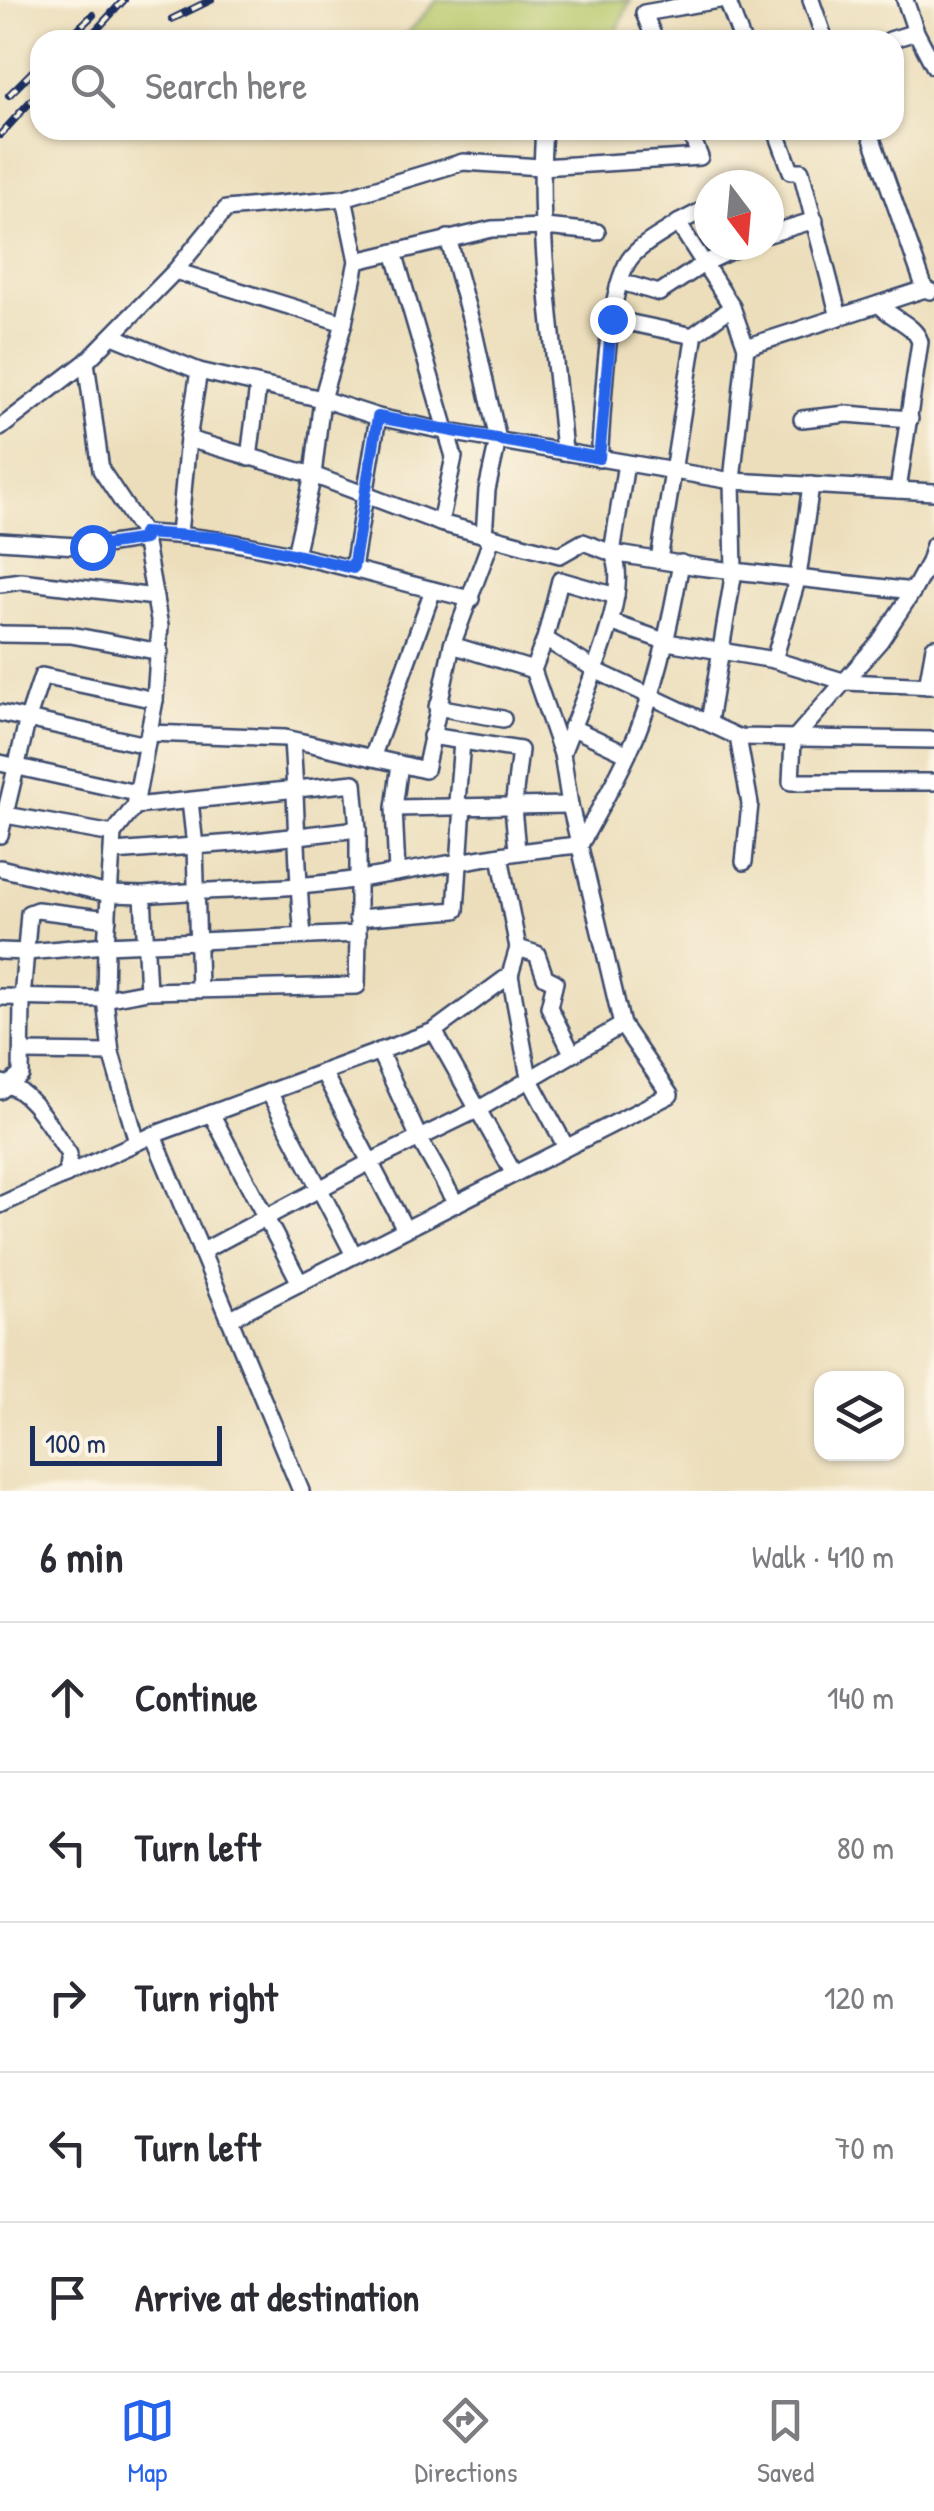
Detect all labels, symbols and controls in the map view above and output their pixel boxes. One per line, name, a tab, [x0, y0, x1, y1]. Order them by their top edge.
search box	[30, 30, 904, 140]
icon: search	[65, 58, 120, 113]
text: Search here	[145, 59, 307, 111]
north arrow	[694, 170, 784, 260]
route end	[590, 297, 636, 343]
route start	[70, 525, 116, 571]
map controls	[814, 1371, 904, 1461]
button: layers	[814, 1371, 904, 1461]
scale bar	[30, 1421, 222, 1466]
text: 100 m	[45, 1424, 106, 1462]
text: 6 min	[40, 1528, 123, 1585]
text: Walk · 410 m	[752, 1535, 894, 1578]
icon: ahead	[40, 1670, 95, 1725]
text: Continue	[135, 1671, 257, 1723]
text: 140 m	[827, 1676, 894, 1719]
icon: left	[40, 1820, 95, 1875]
text: Turn left	[135, 1821, 260, 1873]
text: 80 m	[837, 1826, 894, 1869]
icon: right	[40, 1970, 95, 2025]
text: Turn right	[135, 1971, 278, 2023]
text: 120 m	[824, 1976, 894, 2019]
icon: left	[40, 2120, 95, 2175]
text: Turn left	[135, 2121, 260, 2173]
text: 70 m	[835, 2126, 894, 2169]
icon: arrive	[40, 2270, 95, 2325]
text: Arrive at destination	[135, 2271, 419, 2323]
tab: Map	[120, 2393, 175, 2491]
tab: Directions	[414, 2393, 517, 2491]
tab: Saved	[757, 2393, 814, 2491]

